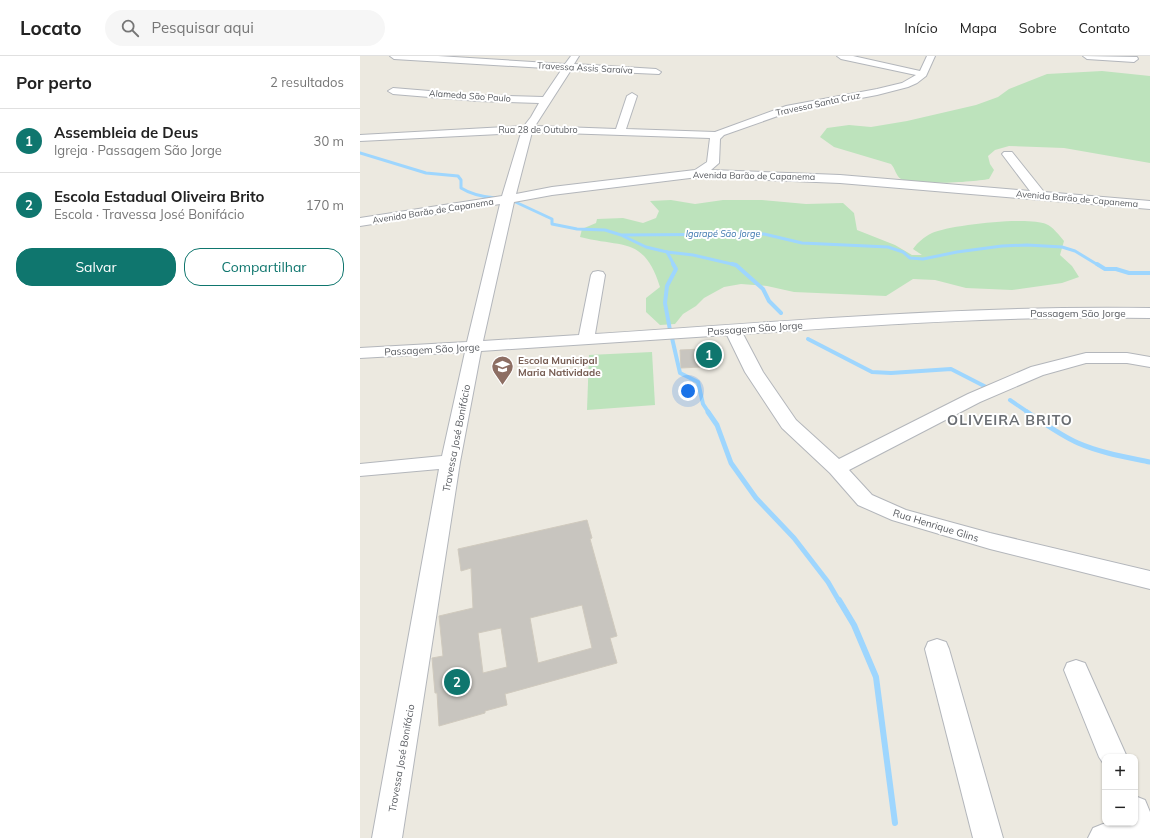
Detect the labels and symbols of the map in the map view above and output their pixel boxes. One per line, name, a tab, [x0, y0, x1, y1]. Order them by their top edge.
street label: Travessa Assis Saraíva	[537, 59, 633, 76]
street label: Alameda São Paulo	[429, 87, 511, 104]
street label: Travessa Santa Cruz	[775, 89, 861, 118]
street label: Rua 28 de Outubro	[498, 124, 578, 135]
street label: Avenida Barão de Capanema	[693, 169, 815, 182]
street label: Avenida Barão de Capanema	[1016, 188, 1139, 209]
street label: Avenida Barão de Capanema	[372, 195, 494, 226]
water label: Igarapé São Jorge	[686, 228, 760, 239]
street label: Passagem São Jorge	[1030, 307, 1126, 320]
street label: Passagem São Jorge	[707, 319, 803, 338]
pin: 1	[696, 340, 722, 370]
street label: Passagem São Jorge	[384, 341, 480, 358]
school or university icon: Escola Municipal Maria Natividade	[490, 353, 516, 386]
place label: Escola Municipal Maria Natividade	[518, 354, 601, 379]
your location	[678, 381, 698, 401]
street label: Travessa José Bonifácio	[440, 383, 473, 493]
district label: OLIVEIRA BRITO	[947, 411, 1073, 429]
street label: Rua Henrique Glins	[891, 506, 980, 545]
pin: 2	[444, 667, 470, 697]
street label: Travessa José Bonifácio	[386, 703, 417, 813]

